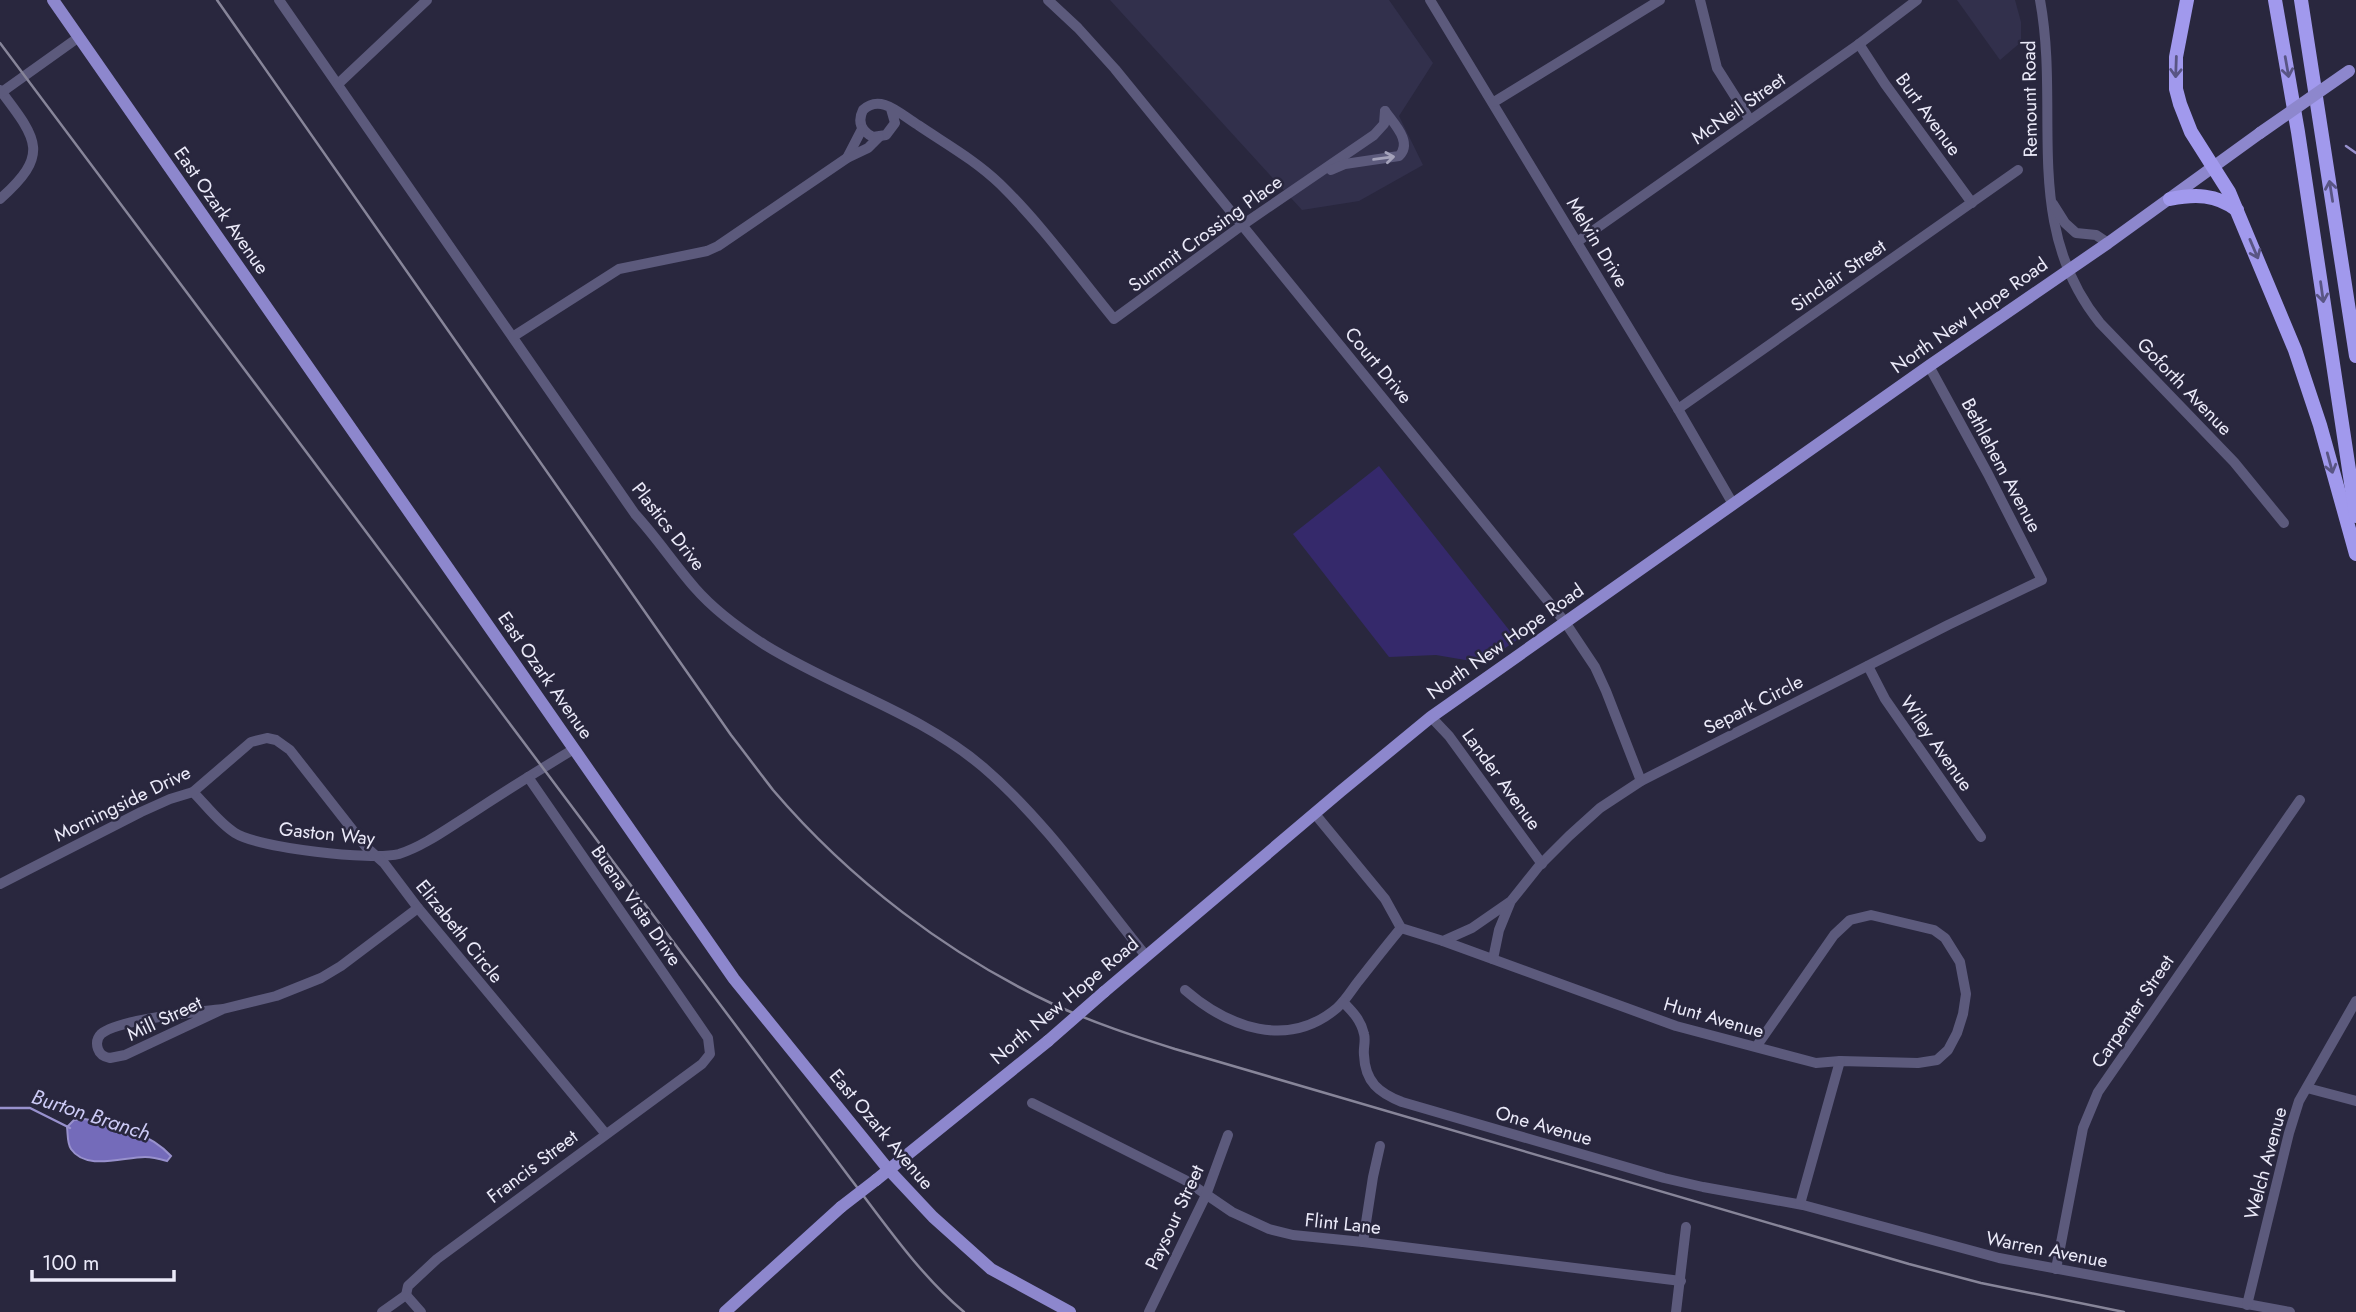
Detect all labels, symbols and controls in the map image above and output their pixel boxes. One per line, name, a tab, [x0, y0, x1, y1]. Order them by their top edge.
street label: Remount Road	[2015, 40, 2044, 158]
one-way arrow	[2169, 55, 2183, 78]
one-way arrow	[2281, 55, 2294, 78]
street label: McNeil Street	[1686, 66, 1791, 151]
street label: Burt Avenue	[1889, 67, 1968, 161]
street label: East Ozark Avenue	[167, 141, 276, 280]
one-way arrow	[1372, 152, 1394, 165]
street label: Summit Crossing Place	[1123, 168, 1288, 299]
one-way arrow	[2324, 181, 2337, 203]
street label: Melvin Drive	[1560, 192, 1635, 293]
street label: Sinclair Street	[1785, 232, 1892, 318]
one-way arrow	[2248, 238, 2261, 260]
street label: North New Hope Road	[1885, 251, 2053, 380]
one-way arrow	[2315, 280, 2328, 303]
street label: Court Drive	[1339, 321, 1419, 410]
street label: Goforth Avenue	[2131, 331, 2239, 441]
street label: Bethlehem Avenue	[1955, 393, 2048, 537]
one-way arrow	[2325, 452, 2338, 474]
street label: Plastics Drive	[625, 476, 712, 576]
street label: North New Hope Road	[1421, 577, 1589, 706]
street label: East Ozark Avenue	[491, 606, 600, 745]
street label: Separk Circle	[1699, 668, 1808, 741]
street label: Wiley Avenue	[1894, 690, 1980, 797]
street label: Lander Avenue	[1455, 723, 1548, 836]
street label: Morningside Drive	[49, 759, 195, 848]
street label: Gaston Way	[278, 815, 377, 852]
street label: Buena Vista Drive	[585, 839, 688, 971]
street label: Elizabeth Circle	[409, 874, 510, 989]
street label: North New Hope Road	[984, 930, 1144, 1070]
street label: Carpenter Street	[2085, 949, 2181, 1073]
street label: Mill Street	[122, 989, 207, 1048]
street label: Hunt Avenue	[1661, 990, 1767, 1045]
street label: East Ozark Avenue	[823, 1063, 940, 1196]
water label: Burton Branch	[28, 1082, 154, 1148]
street label: One Avenue	[1492, 1099, 1596, 1152]
street label: Welch Avenue	[2238, 1104, 2294, 1222]
street label: Francis Street	[481, 1123, 584, 1210]
street label: Paysour Street	[1138, 1160, 1211, 1274]
street label: Flint Lane	[1303, 1206, 1383, 1241]
street label: Warren Avenue	[1984, 1224, 2110, 1275]
scale bar	[32, 1238, 173, 1282]
text: 100 m	[42, 1248, 99, 1278]

